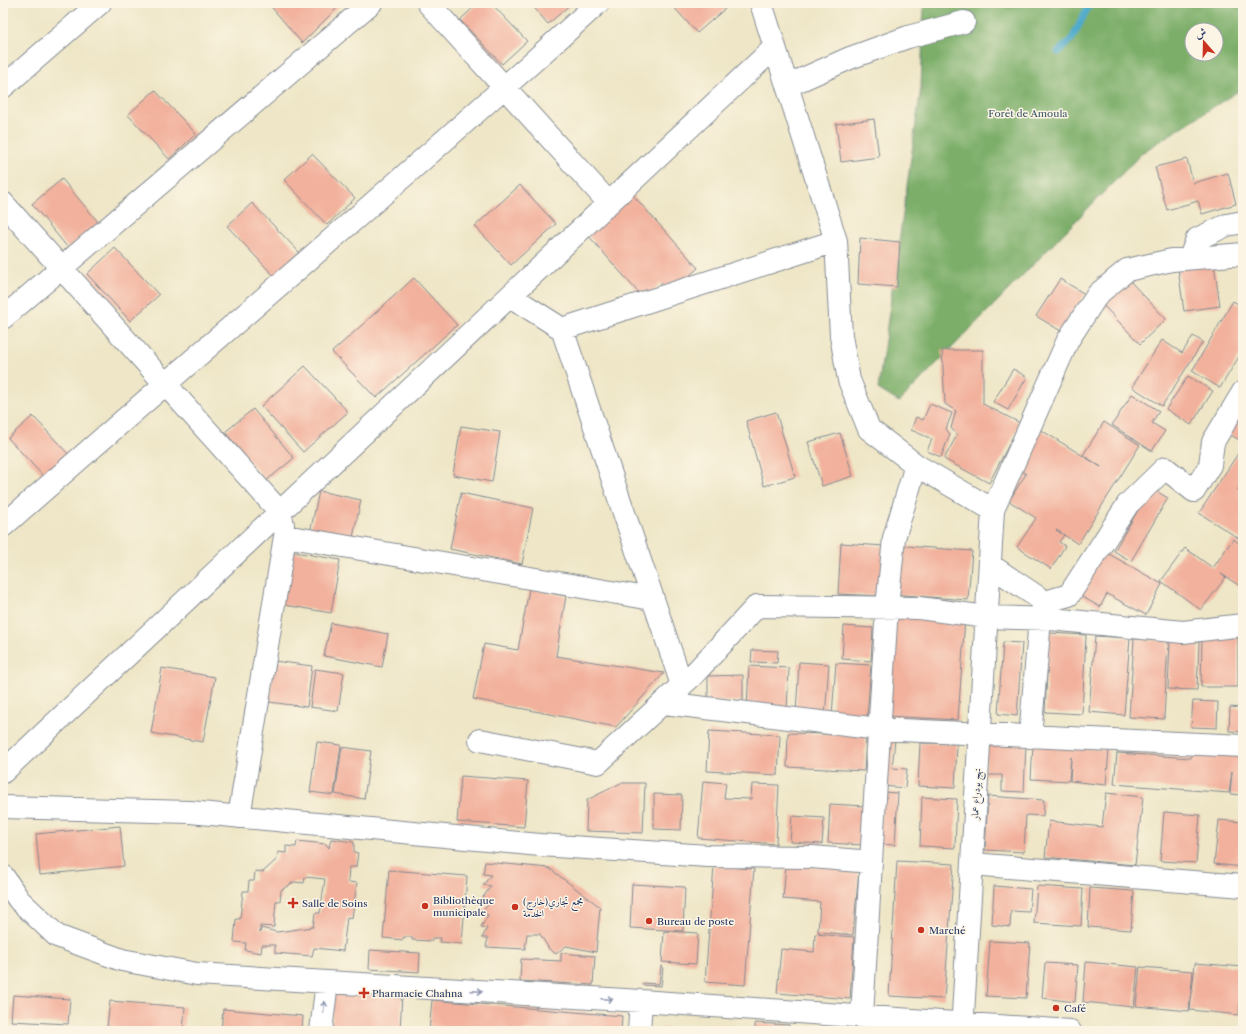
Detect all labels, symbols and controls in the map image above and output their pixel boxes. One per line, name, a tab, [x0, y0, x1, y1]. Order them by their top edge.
north arrow	[1184, 22, 1224, 62]
text: ش	[1193, 24, 1208, 41]
park label: Forêt de Amoula	[988, 107, 1068, 120]
street label: نهج بودراع عمار	[968, 768, 987, 821]
place label: Bibliothèque municipale	[433, 894, 495, 919]
place label: (مجمع تجاري(خارج الخدمة	[523, 895, 583, 920]
marker: Salle de Soins	[287, 897, 299, 909]
place label: Salle de Soins	[302, 897, 368, 910]
marker: Bibliothèque municipale	[420, 901, 430, 911]
marker: (مجمع تجاري(خارج الخدمة	[510, 902, 520, 912]
place label: Bureau de poste	[657, 915, 734, 928]
marker: Bureau de poste	[644, 916, 654, 926]
place label: Marché	[929, 924, 966, 937]
marker: Marché	[916, 925, 926, 935]
place label: Pharmacie Chahna	[372, 987, 463, 1000]
marker: Pharmacie Chahna	[359, 988, 369, 998]
one-way arrow	[470, 988, 483, 995]
one-way arrow	[600, 995, 613, 1002]
one-way arrow	[320, 1001, 328, 1014]
place label: Café	[1064, 1002, 1086, 1015]
marker: Café	[1051, 1003, 1061, 1013]

